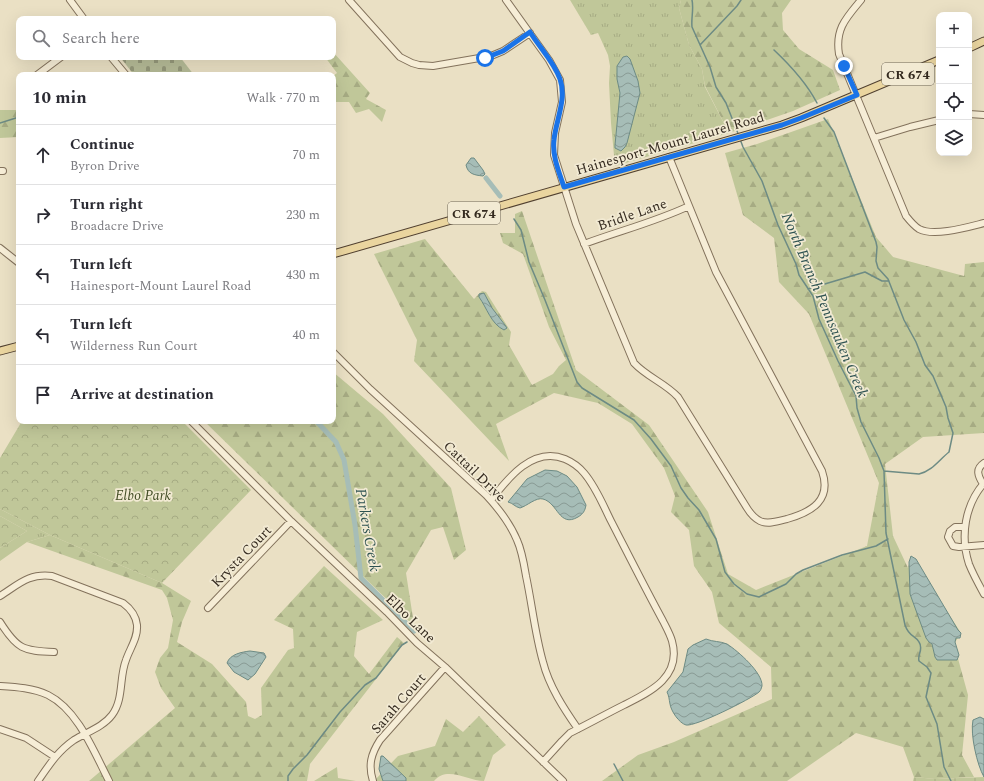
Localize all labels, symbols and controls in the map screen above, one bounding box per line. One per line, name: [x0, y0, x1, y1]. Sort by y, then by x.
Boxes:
map controls: [936, 12, 972, 156]
button: +: [936, 12, 972, 48]
search box: [16, 16, 336, 60]
icon: search: [30, 27, 52, 49]
text: Search here: [62, 27, 140, 50]
button: −: [936, 48, 972, 84]
route start: [476, 49, 494, 67]
route end: [835, 57, 853, 75]
road number: CR 674: [882, 63, 934, 85]
button: locate: [936, 84, 972, 120]
text: 10 min: [32, 85, 87, 111]
text: Walk · 770 m: [246, 88, 320, 108]
street label: Hainesport-Mount Laurel Road: [573, 106, 767, 180]
button: layers: [936, 120, 972, 156]
text: Continue: [70, 133, 135, 156]
icon: ahead: [32, 144, 54, 166]
text: 70 m: [293, 145, 320, 165]
text: Byron Drive: [70, 156, 140, 176]
text: Turn right: [70, 193, 143, 216]
street label: Bridle Lane: [595, 193, 670, 236]
road number: CR 674: [448, 202, 500, 224]
icon: right: [32, 204, 54, 226]
text: 230 m: [286, 205, 320, 225]
water label: North Branch Pennsauken Creek: [775, 209, 874, 401]
text: Broadacre Drive: [70, 216, 164, 236]
text: Turn left: [70, 253, 132, 276]
icon: left: [32, 264, 54, 286]
text: 430 m: [286, 265, 320, 285]
text: Hainesport-Mount Laurel Road: [70, 276, 251, 296]
text: Turn left: [70, 313, 132, 336]
icon: left: [32, 324, 54, 346]
text: 40 m: [293, 325, 320, 345]
text: Wilderness Run Court: [70, 336, 198, 356]
text: Arrive at destination: [70, 383, 214, 406]
icon: arrive: [32, 384, 54, 406]
street label: Cattail Drive: [439, 436, 511, 507]
park label: Elbo Park: [115, 485, 172, 506]
water label: Parkers Creek: [349, 487, 386, 574]
street label: Krysta Court: [206, 520, 277, 592]
street label: Elbo Lane: [381, 589, 441, 648]
street label: Sarah Court: [366, 668, 431, 738]

